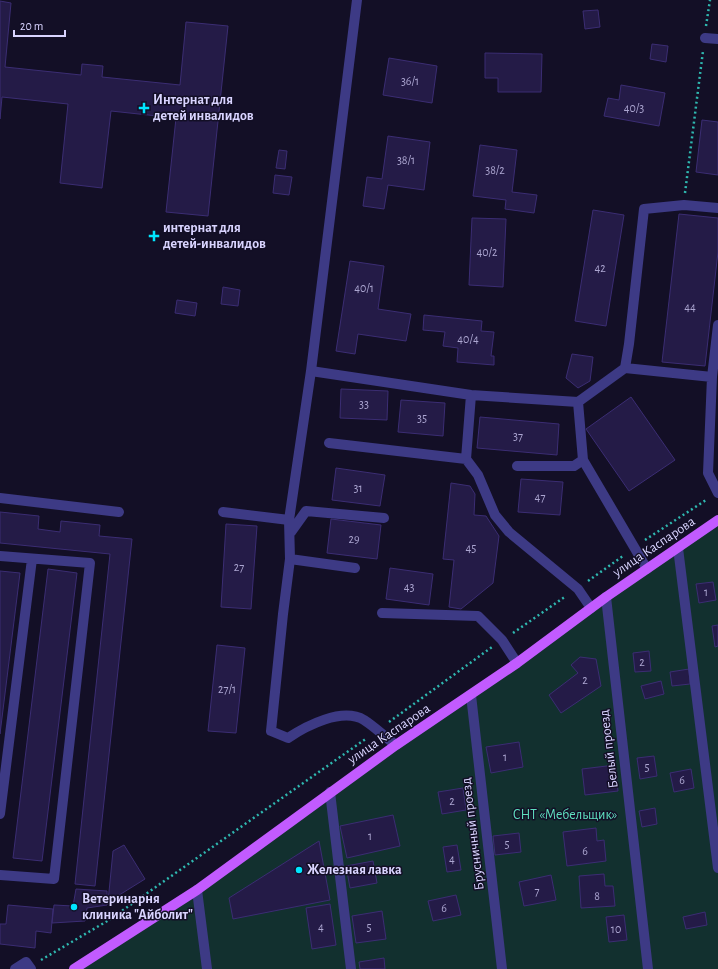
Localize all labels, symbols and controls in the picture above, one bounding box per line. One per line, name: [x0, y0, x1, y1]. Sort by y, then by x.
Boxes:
scale bar: [14, 12, 65, 38]
text: 20 m: [20, 20, 43, 32]
house number: 36/1: [401, 75, 419, 87]
place label: Интернат для детей инвалидов: [153, 93, 254, 123]
marker: Интернат для детей инвалидов: [138, 102, 150, 114]
house number: 40/3: [624, 102, 644, 114]
house number: 38/1: [397, 154, 415, 166]
house number: 38/2: [485, 164, 505, 176]
place label: интернат для детей-инвалидов: [163, 221, 266, 251]
marker: интернат для детей-инвалидов: [148, 230, 160, 242]
house number: 40/2: [476, 246, 498, 258]
house number: 42: [594, 262, 606, 274]
house number: 40/1: [354, 282, 374, 294]
house number: 44: [684, 301, 696, 313]
house number: 40/4: [457, 333, 479, 345]
house number: 33: [359, 398, 369, 410]
house number: 35: [417, 412, 427, 424]
house number: 37: [513, 430, 523, 442]
house number: 31: [353, 482, 363, 494]
house number: 47: [535, 491, 545, 503]
street label: улица Каспарова: [609, 514, 698, 580]
house number: 29: [348, 533, 360, 545]
house number: 45: [466, 542, 476, 554]
house number: 27: [234, 561, 244, 573]
house number: 43: [404, 581, 414, 593]
house number: 1: [704, 586, 708, 598]
house number: 2: [639, 656, 645, 668]
house number: 2: [582, 674, 588, 686]
house number: 27/1: [218, 683, 236, 695]
street label: улица Каспарова: [344, 701, 433, 767]
street label: Белый проезд: [597, 709, 621, 789]
house number: 1: [503, 751, 507, 763]
house number: 5: [644, 761, 650, 773]
house number: 6: [679, 774, 685, 786]
street label: Брусничный проезд: [459, 777, 487, 891]
house number: 2: [449, 795, 455, 807]
park label: СНТ «Мебельщик»: [513, 808, 617, 822]
house number: 1: [368, 830, 372, 842]
house number: 5: [504, 838, 510, 850]
house number: 6: [582, 845, 588, 857]
house number: 4: [449, 853, 455, 865]
place label: Железная лавка: [307, 863, 402, 877]
marker: Железная лавка: [294, 865, 304, 875]
house number: 7: [534, 885, 540, 897]
house number: 8: [594, 890, 600, 902]
place label: Ветеринарня клиника "Айболит": [82, 892, 193, 922]
marker: Ветеринарня клиника "Айболит": [69, 902, 79, 912]
house number: 6: [441, 902, 447, 914]
house number: 4: [318, 921, 324, 933]
house number: 5: [366, 921, 372, 933]
house number: 10: [611, 923, 621, 935]

